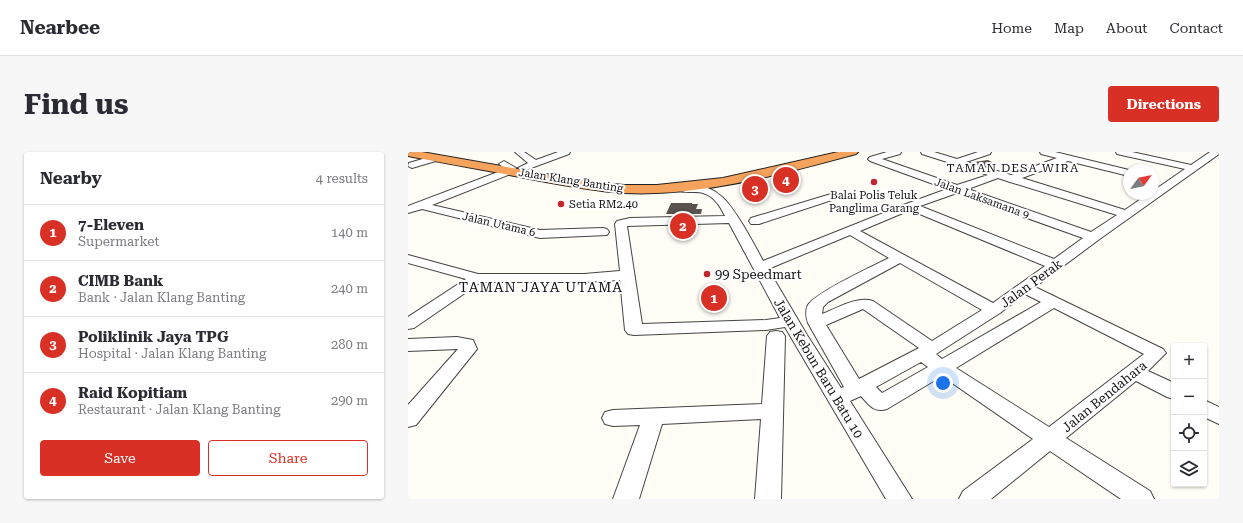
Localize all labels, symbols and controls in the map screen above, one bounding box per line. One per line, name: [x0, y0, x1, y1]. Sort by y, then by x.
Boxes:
text: Nearbee: [20, 16, 100, 39]
text: Home: [991, 20, 1032, 36]
text: Map: [1054, 20, 1084, 36]
text: About: [1106, 20, 1148, 36]
text: Contact: [1170, 20, 1223, 36]
button: Directions: [1108, 86, 1219, 122]
text: Find us: [24, 88, 128, 121]
district label: TAMAN DESA WIRA: [947, 161, 1079, 175]
north arrow: [1123, 164, 1159, 200]
pin: 4: [773, 165, 799, 195]
street label: Jalan Klang Banting: [518, 166, 625, 195]
text: Nearby: [40, 168, 102, 188]
text: 4 results: [316, 171, 368, 186]
pin: 3: [742, 174, 768, 204]
street label: Jalan Laksamana 9: [933, 175, 1031, 222]
marker: Balai Polis Teluk Panglima Garang: [869, 177, 879, 187]
place label: Balai Polis Teluk Panglima Garang: [829, 189, 920, 215]
place label: Setia RM2.40: [569, 198, 638, 211]
marker: Setia RM2.40: [556, 199, 566, 209]
street label: Jalan Utama 6: [461, 210, 537, 239]
pin: 2: [670, 211, 696, 241]
text: 7-Eleven: [78, 216, 144, 234]
text: 1: [49, 225, 57, 240]
text: 140 m: [331, 225, 368, 240]
text: Supermarket: [78, 234, 159, 249]
street label: Jalan Perak: [998, 256, 1065, 311]
place label: 99 Speedmart: [715, 267, 802, 282]
marker: 99 Speedmart: [702, 269, 712, 279]
text: CIMB Bank: [78, 272, 163, 290]
district label: TAMAN JAYA UTAMA: [459, 279, 623, 295]
text: 2: [49, 281, 57, 296]
text: 240 m: [331, 281, 368, 296]
pin: 1: [701, 283, 727, 313]
text: Bank · Jalan Klang Banting: [78, 290, 245, 305]
street label: Jalan Kebun Baru Batu 10: [771, 296, 866, 441]
text: Poliklinik Jaya TPG: [78, 328, 229, 346]
text: 3: [49, 337, 57, 352]
text: 280 m: [331, 337, 368, 352]
map controls: [1171, 343, 1207, 487]
button: +: [1171, 343, 1207, 379]
text: Hospital · Jalan Klang Banting: [78, 346, 266, 361]
street label: Jalan Bendahara: [1059, 358, 1150, 435]
your location: [933, 373, 953, 393]
button: −: [1171, 379, 1207, 415]
text: Raid Kopitiam: [78, 384, 187, 402]
text: 4: [49, 393, 57, 408]
text: 290 m: [331, 393, 368, 408]
text: Restaurant · Jalan Klang Banting: [78, 402, 281, 417]
button: locate: [1171, 415, 1207, 451]
button: Save: [40, 440, 200, 476]
button: Share: [208, 440, 368, 476]
button: layers: [1171, 451, 1207, 487]

